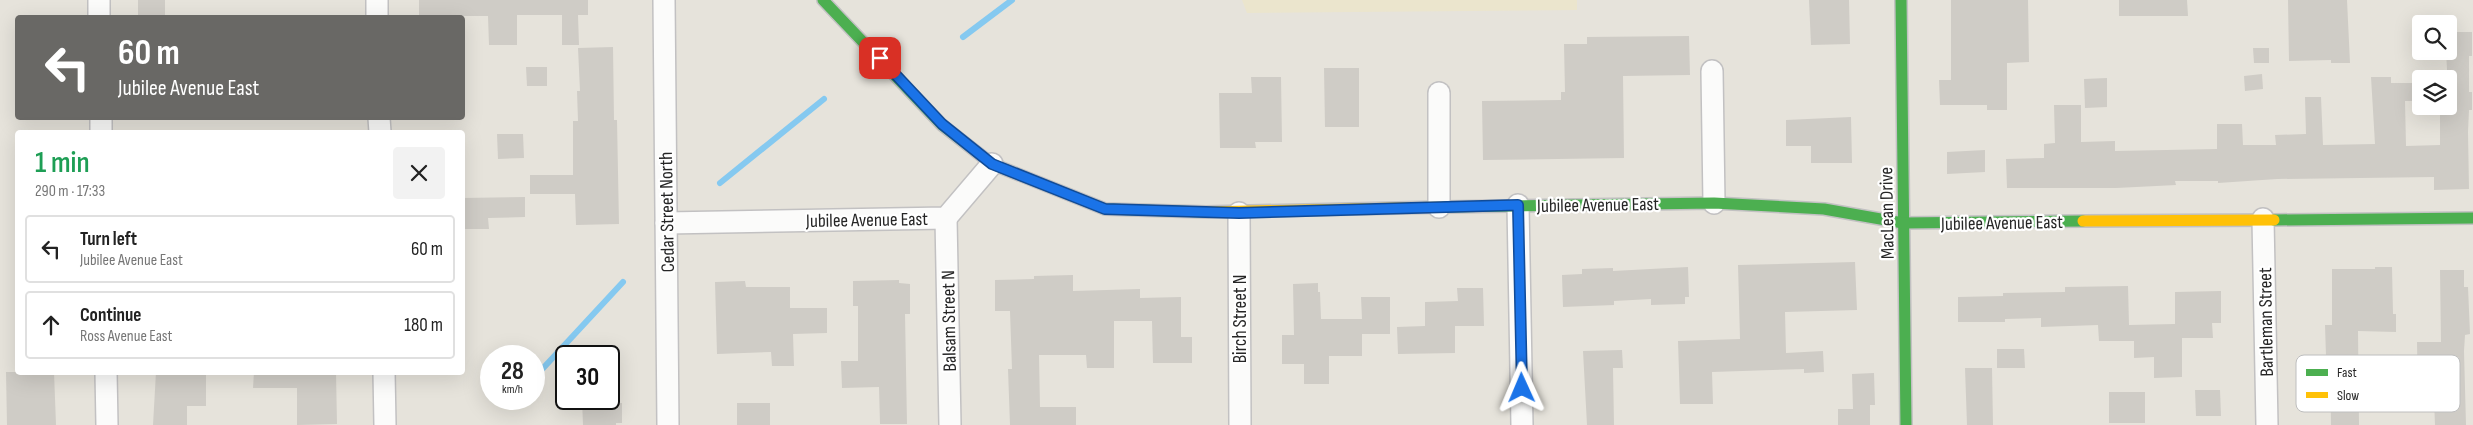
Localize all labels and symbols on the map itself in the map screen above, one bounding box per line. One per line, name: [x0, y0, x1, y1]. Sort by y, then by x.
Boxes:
pin: [859, 37, 901, 79]
street label: Cedar Street North: [655, 151, 680, 273]
street label: MacLean Drive: [1875, 167, 1900, 259]
street label: Jubilee Avenue East: [1536, 193, 1659, 218]
street label: Jubilee Avenue East: [805, 208, 928, 233]
street label: Jubilee Avenue East: [1940, 211, 2063, 236]
street label: Bartleman Street: [2254, 267, 2279, 377]
street label: Balsam Street N: [937, 270, 962, 372]
street label: Birch Street N: [1229, 275, 1252, 363]
speed limit sign: 30: [555, 345, 620, 410]
legend: [2296, 355, 2460, 412]
position arrow: [1495, 361, 1547, 413]
text: Fast: [2337, 364, 2357, 381]
text: Slow: [2337, 387, 2359, 404]

